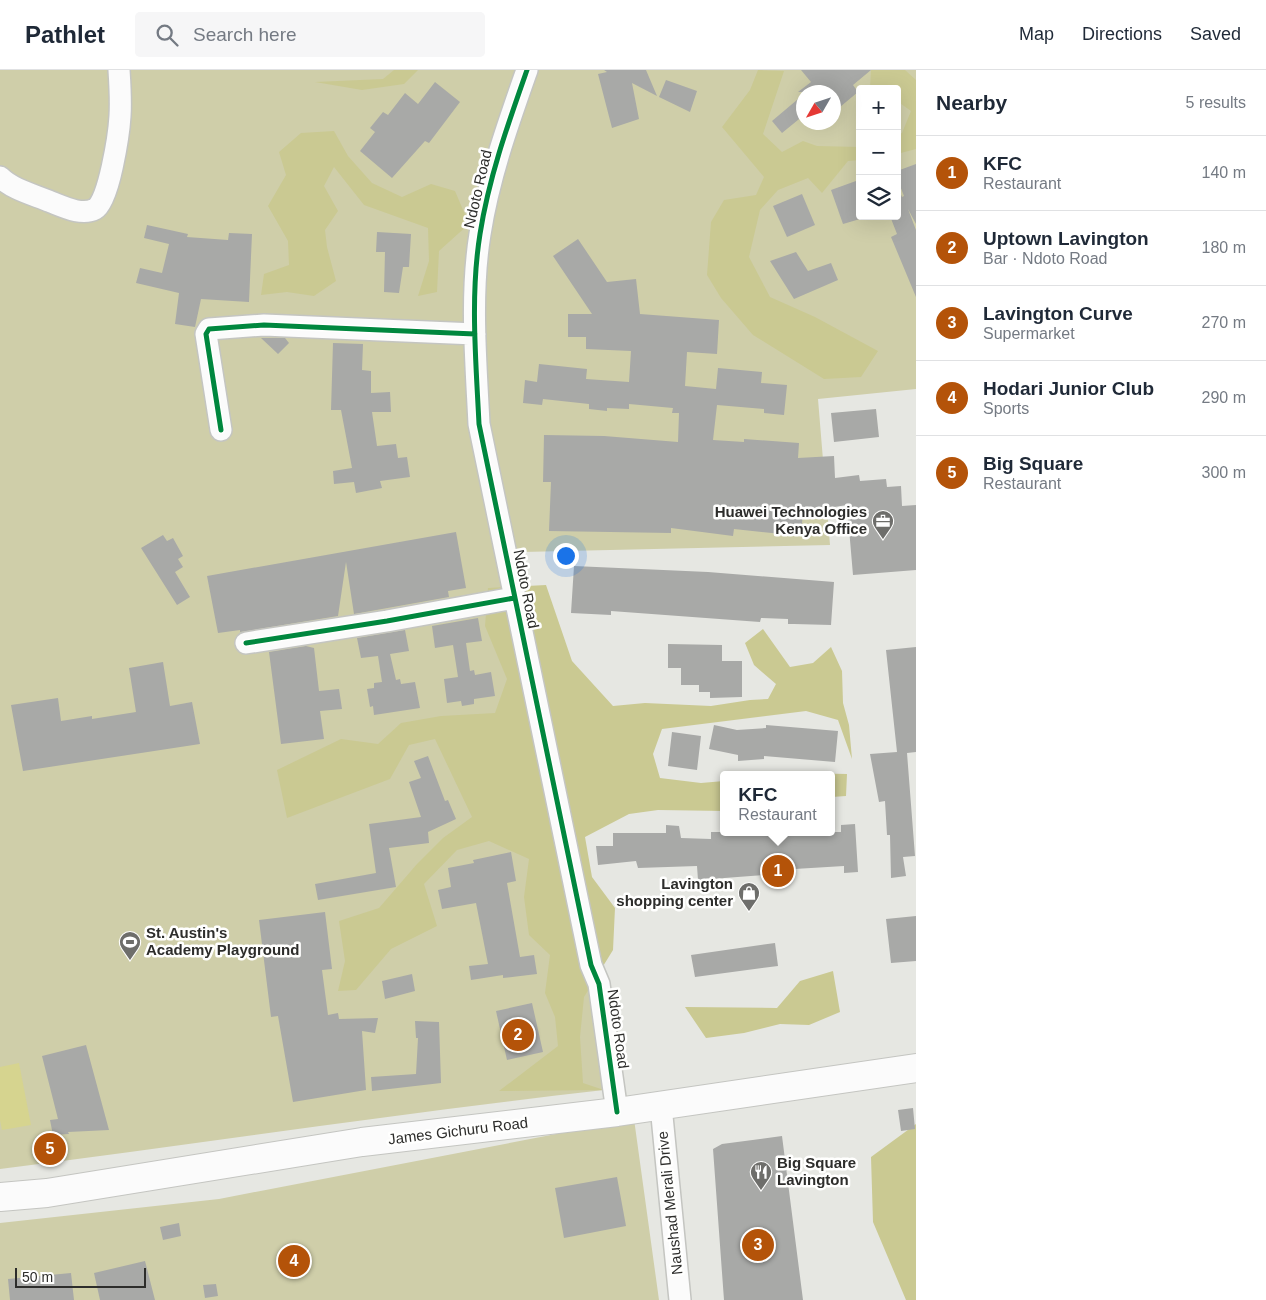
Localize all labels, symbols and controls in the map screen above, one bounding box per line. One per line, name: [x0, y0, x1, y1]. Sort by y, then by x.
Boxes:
search box: [135, 12, 485, 57]
text: Pathlet: [25, 21, 105, 48]
icon: search: [153, 21, 181, 49]
text: Search here: [193, 24, 297, 45]
text: Map: [1019, 24, 1054, 44]
text: Directions: [1082, 24, 1162, 44]
text: Saved: [1190, 24, 1241, 44]
north arrow: [796, 85, 841, 130]
map controls: [856, 85, 901, 220]
button: +: [856, 85, 901, 130]
text: Nearby: [936, 91, 1007, 114]
text: 5 results: [1186, 94, 1246, 111]
button: −: [856, 130, 901, 175]
street label: Ndoto Road: [460, 148, 495, 230]
text: KFC: [983, 153, 1022, 174]
text: 1: [948, 164, 956, 181]
text: 140 m: [1202, 164, 1246, 181]
button: layers: [856, 175, 901, 220]
text: Restaurant: [983, 175, 1061, 192]
text: Uptown Lavington: [983, 228, 1149, 249]
text: 2: [948, 239, 956, 256]
text: 180 m: [1202, 239, 1246, 256]
text: Bar · Ndoto Road: [983, 250, 1108, 267]
text: Lavington Curve: [983, 303, 1133, 324]
text: 3: [948, 314, 956, 331]
text: 270 m: [1202, 314, 1246, 331]
text: Supermarket: [983, 325, 1075, 342]
text: Hodari Junior Club: [983, 378, 1154, 399]
text: 4: [948, 389, 956, 406]
text: 290 m: [1202, 389, 1246, 406]
text: Sports: [983, 400, 1029, 417]
text: Big Square: [983, 453, 1083, 474]
text: 5: [948, 464, 956, 481]
text: 300 m: [1202, 464, 1246, 481]
text: Restaurant: [983, 475, 1061, 492]
place label: Huawei Technologies Kenya Office: [715, 503, 867, 537]
office icon: Huawei Technologies Kenya Office: [871, 509, 895, 540]
your location: [553, 543, 579, 569]
street label: Ndoto Road: [511, 548, 542, 630]
popup: [720, 771, 835, 836]
text: KFC: [738, 784, 777, 805]
text: Restaurant: [738, 806, 817, 823]
pin: 1: [762, 852, 794, 890]
place label: Lavington shopping center: [616, 875, 733, 909]
shop icon: Lavington shopping center: [737, 881, 761, 912]
place label: St. Austin's Academy Playground: [146, 924, 299, 958]
sports icon: St. Austin's Academy Playground: [118, 930, 142, 961]
street label: Ndoto Road: [605, 988, 632, 1070]
pin: 2: [502, 1016, 534, 1054]
street label: James Gichuru Road: [387, 1113, 529, 1148]
pin: 5: [34, 1130, 66, 1168]
street label: Naushad Merali Drive: [654, 1130, 685, 1276]
place label: Big Square Lavington: [777, 1154, 856, 1188]
restaurant icon: Big Square Lavington: [749, 1160, 773, 1191]
pin: 3: [742, 1226, 774, 1264]
pin: 4: [278, 1242, 310, 1280]
scale bar: [15, 1265, 146, 1288]
text: 50 m: [22, 1269, 53, 1285]

